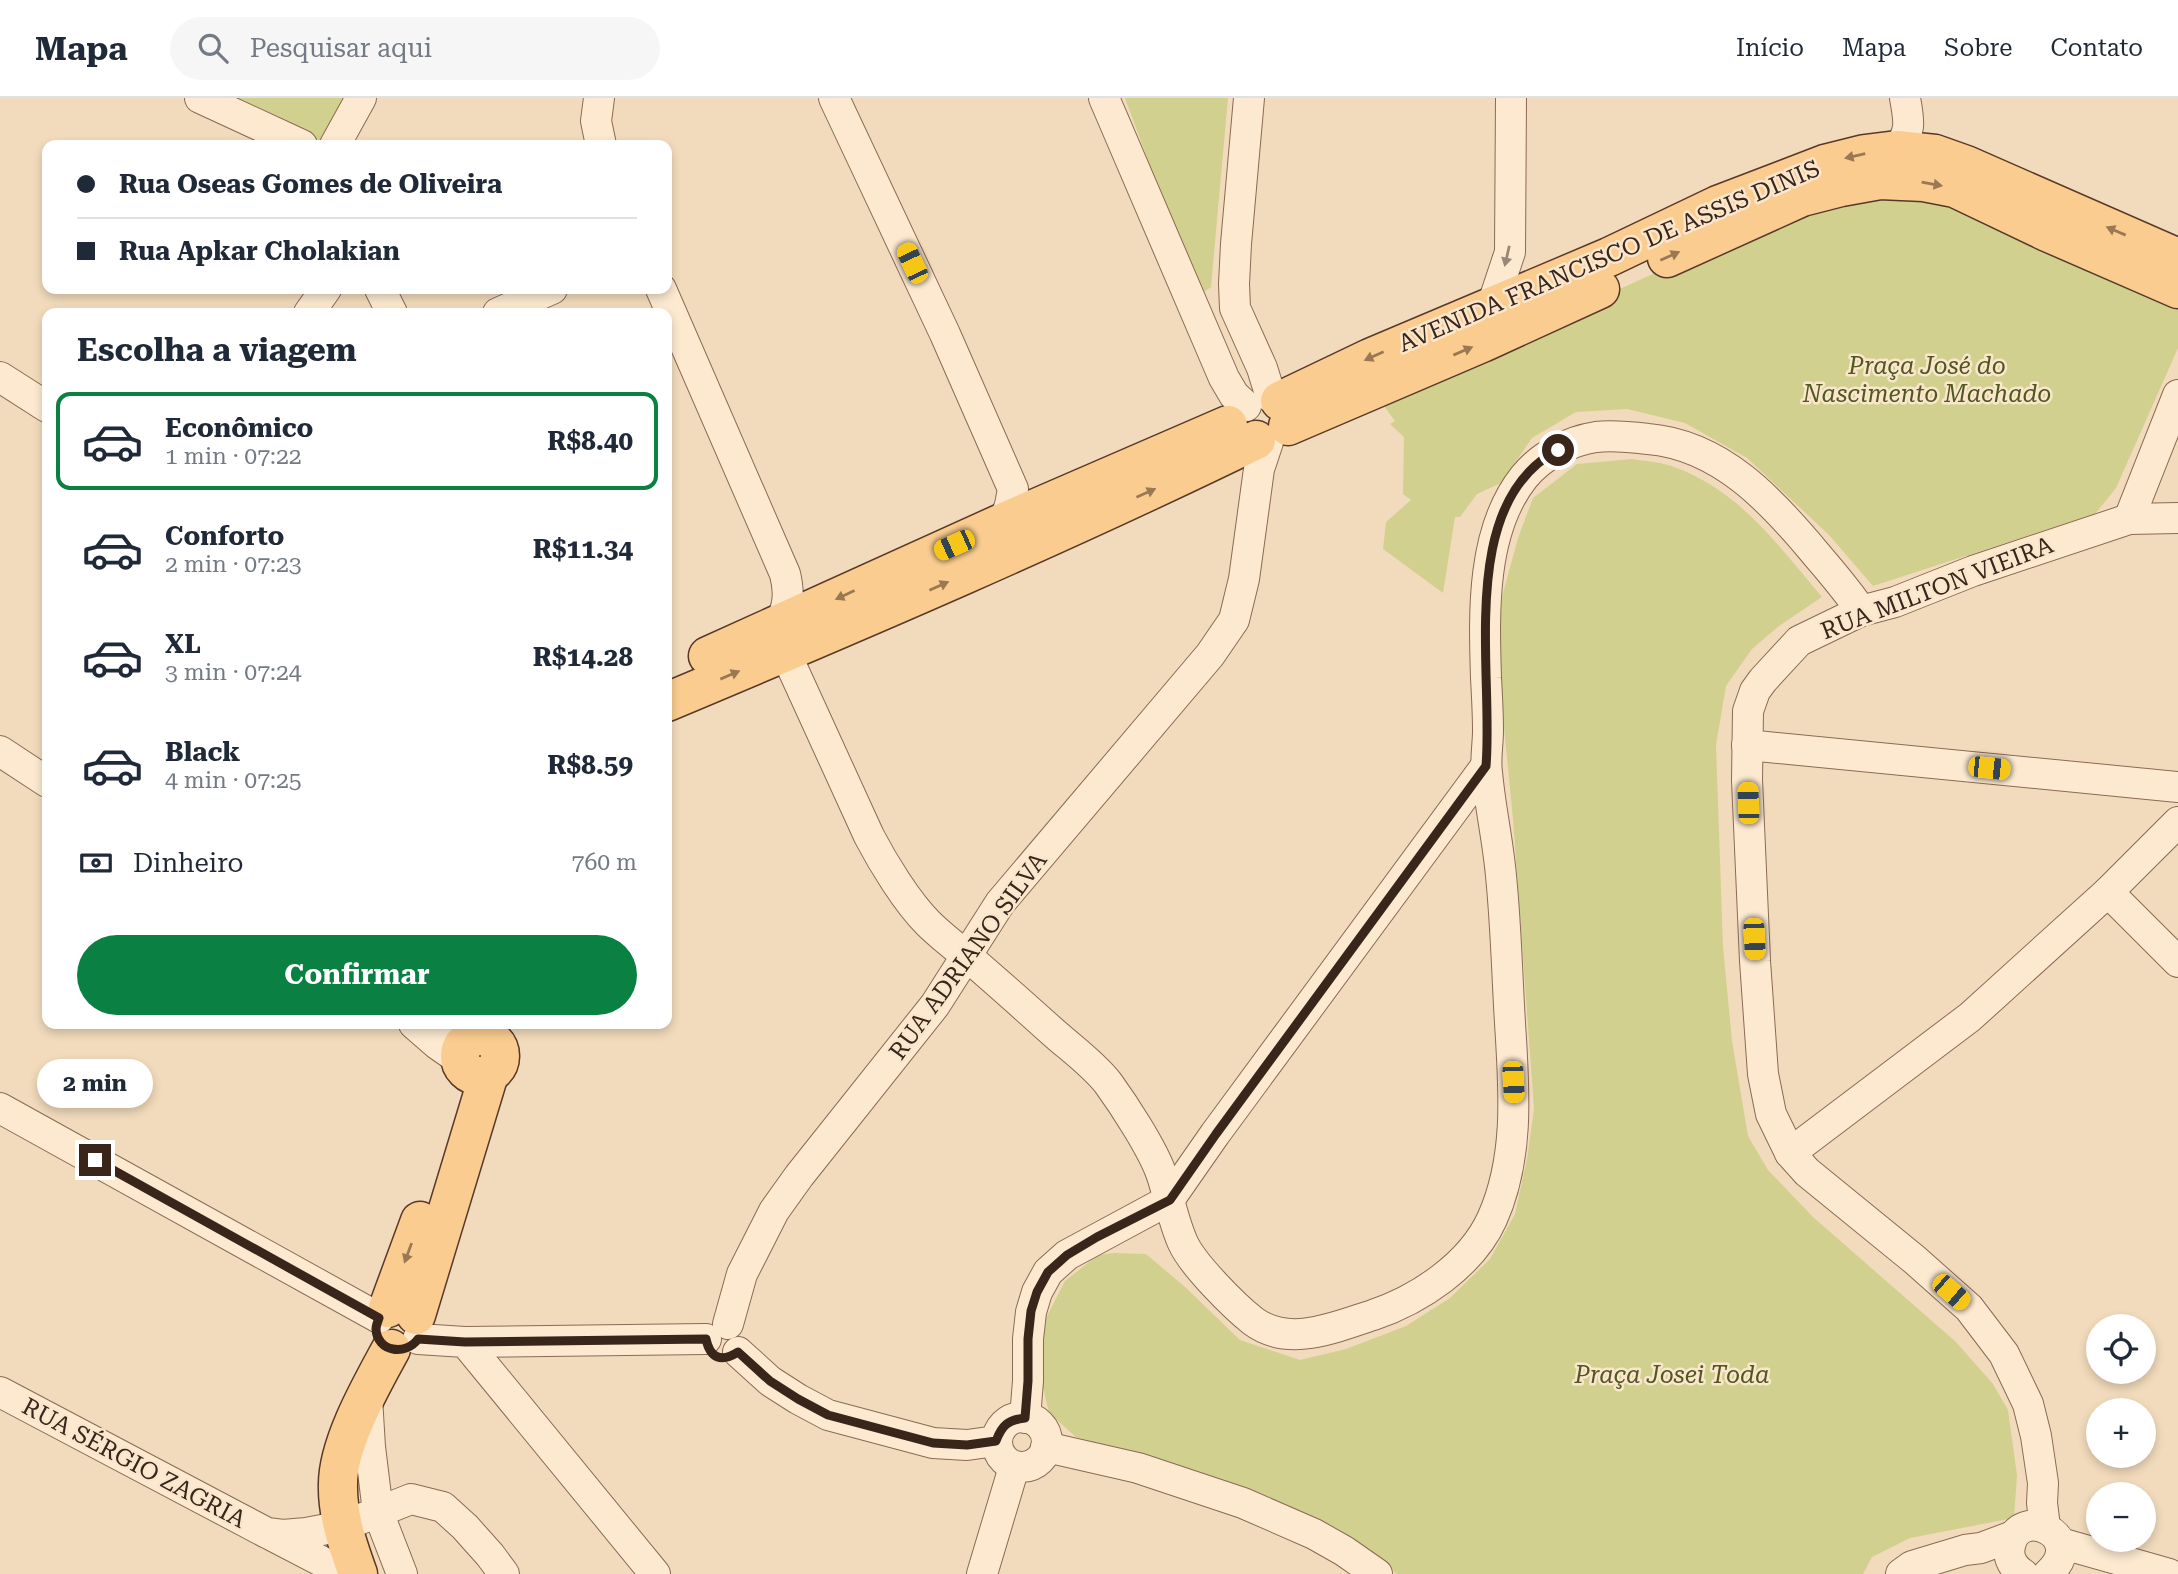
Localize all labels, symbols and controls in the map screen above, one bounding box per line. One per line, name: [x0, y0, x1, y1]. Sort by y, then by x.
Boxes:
search box: [170, 17, 660, 80]
text: Mapa: [35, 29, 128, 68]
icon: search: [194, 29, 232, 67]
text: Pesquisar aqui: [250, 33, 432, 63]
text: Início: [1736, 34, 1804, 62]
text: Mapa: [1842, 34, 1906, 62]
text: Sobre: [1944, 34, 2012, 62]
text: Contato: [2050, 34, 2143, 62]
one-way arrow: [1844, 151, 1866, 162]
street label: AVENIDA FRANCISCO DE ASSIS DINIS: [1394, 154, 1824, 358]
text: Rua Oseas Gomes de Oliveira: [119, 169, 502, 199]
one-way arrow: [1921, 179, 1943, 190]
one-way arrow: [2105, 225, 2126, 236]
text: Rua Apkar Cholakian: [119, 236, 400, 266]
car: [894, 240, 931, 286]
one-way arrow: [1502, 246, 1513, 268]
one-way arrow: [1660, 251, 1680, 262]
text: Escolha a viagem: [77, 331, 357, 369]
one-way arrow: [1453, 345, 1474, 356]
one-way arrow: [1364, 351, 1385, 362]
park label: Praça José do Nascimento Machado: [1802, 352, 2051, 408]
icon: car: [81, 410, 144, 473]
text: Econômico: [165, 413, 313, 443]
text: R$8.40: [547, 426, 633, 456]
route start: [1542, 434, 1574, 466]
text: 1 min · 07:22: [165, 443, 302, 470]
one-way arrow: [1136, 487, 1157, 498]
icon: car: [81, 518, 144, 581]
text: Conforto: [165, 521, 284, 551]
car: [931, 527, 978, 563]
street label: RUA MILTON VIEIRA: [1817, 531, 2057, 645]
text: R$11.34: [533, 534, 633, 564]
text: 2 min · 07:23: [165, 551, 302, 578]
one-way arrow: [929, 580, 950, 591]
one-way arrow: [835, 589, 855, 601]
icon: car: [81, 626, 144, 689]
text: XL: [165, 629, 201, 659]
text: R$14.28: [533, 642, 633, 672]
text: 3 min · 07:24: [165, 659, 302, 686]
one-way arrow: [719, 670, 740, 681]
icon: car: [81, 734, 144, 797]
text: Black: [165, 737, 240, 767]
text: R$8.59: [547, 750, 633, 780]
car: [1968, 755, 2011, 781]
text: 4 min · 07:25: [165, 767, 302, 794]
car: [1737, 782, 1760, 824]
icon: cash: [77, 844, 115, 882]
street label: RUA ADRIANO SILVA: [883, 847, 1053, 1065]
text: Dinheiro: [133, 848, 244, 878]
text: 760 m: [572, 849, 637, 876]
car: [1743, 917, 1766, 961]
button: Confirmar: [77, 935, 637, 1015]
callout: 2 min: [37, 1058, 153, 1108]
car: [1502, 1060, 1525, 1104]
text: 2 min: [63, 1070, 127, 1097]
route end: [79, 1144, 111, 1176]
one-way arrow: [402, 1243, 413, 1264]
car: [1929, 1270, 1974, 1314]
map controls: [2086, 1314, 2156, 1552]
button: locate: [2086, 1314, 2156, 1384]
park label: Praça Josei Toda: [1574, 1361, 1769, 1389]
street label: RUA SÉRGIO ZAGRIA: [17, 1391, 251, 1534]
button: +: [2086, 1398, 2156, 1468]
button: −: [2086, 1482, 2156, 1552]

